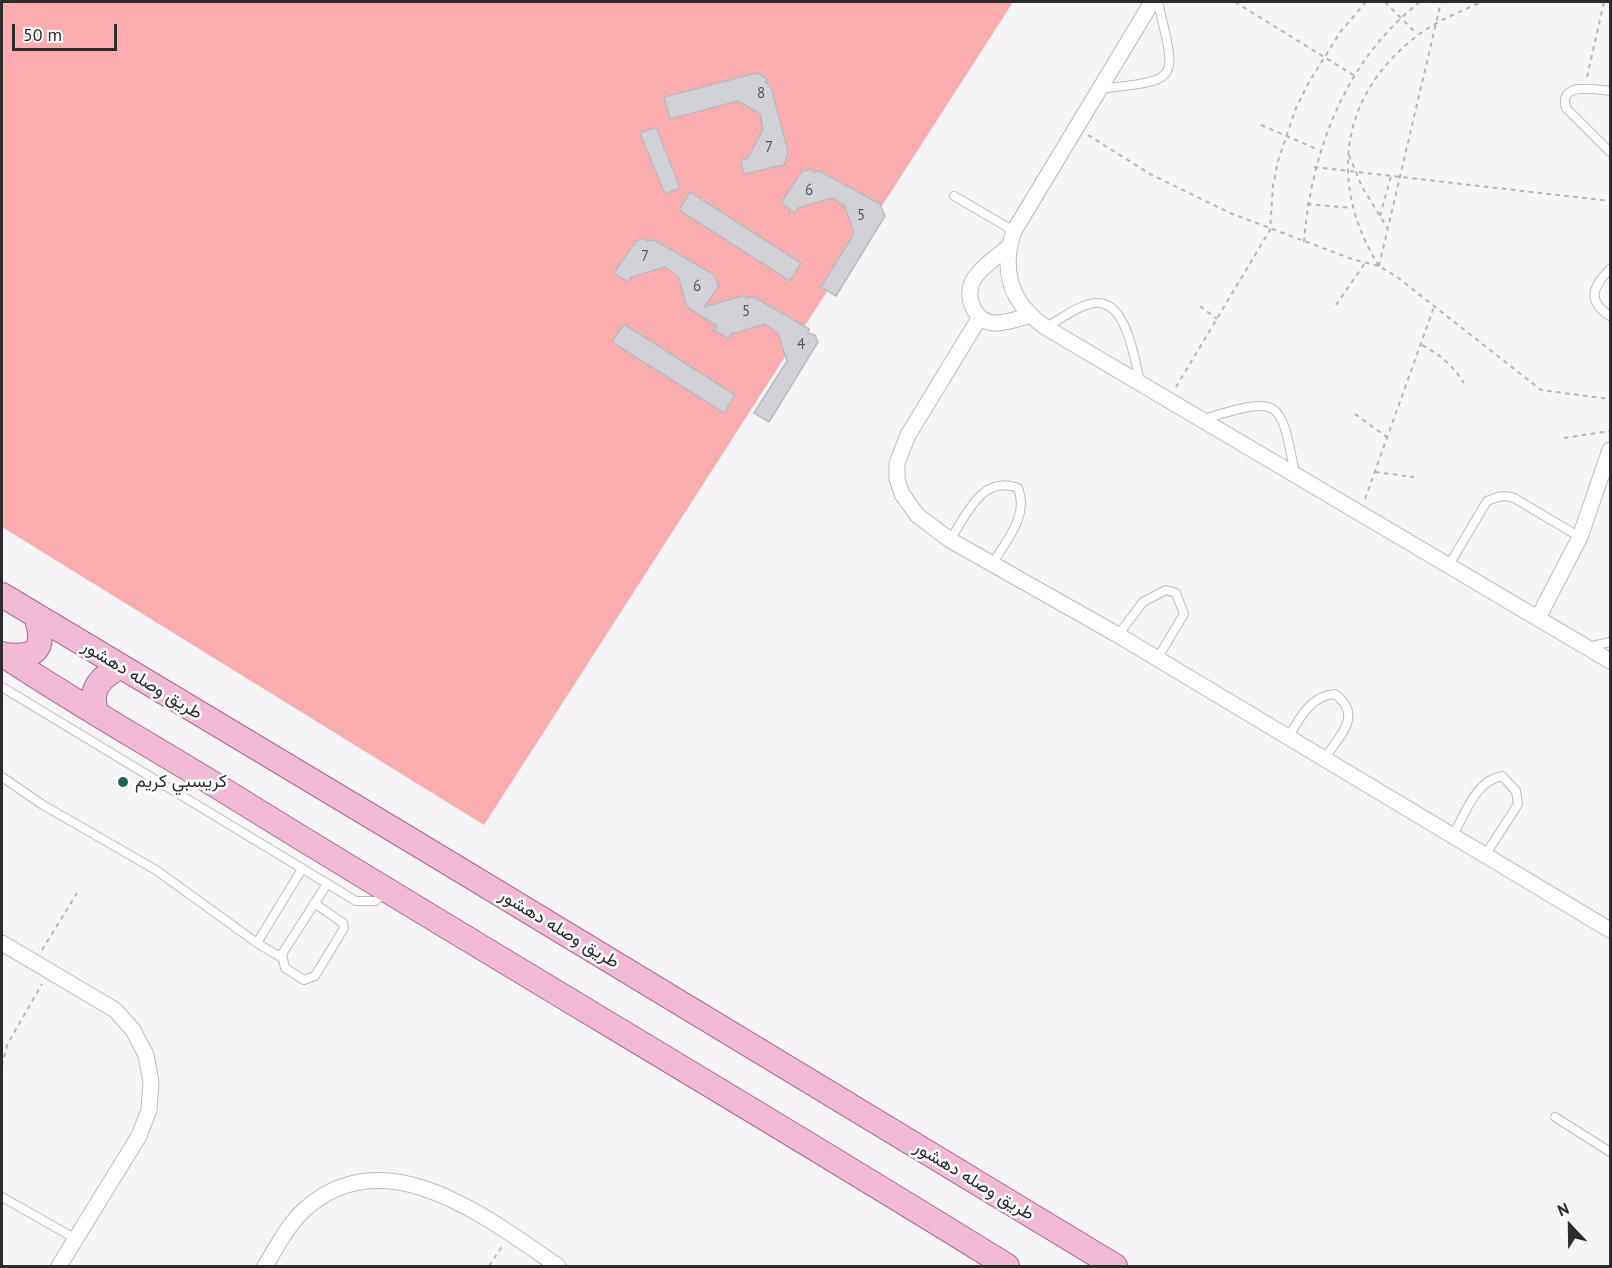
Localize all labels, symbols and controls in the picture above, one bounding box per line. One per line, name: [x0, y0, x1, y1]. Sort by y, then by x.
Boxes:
scale bar: [15, 12, 120, 50]
text: 50 m: [23, 23, 62, 46]
house number: 8: [757, 85, 765, 103]
house number: 7: [765, 139, 773, 157]
house number: 6: [805, 182, 813, 200]
house number: 5: [857, 207, 865, 225]
house number: 7: [641, 248, 649, 266]
house number: 6: [693, 278, 701, 296]
house number: 5: [742, 303, 750, 321]
house number: 4: [797, 336, 805, 354]
street label: طريق وصله دهشور: [78, 636, 206, 724]
place label: كريسبي كريم: [135, 771, 227, 793]
marker: كريسبي كريم: [116, 775, 130, 789]
street label: طريق وصله دهشور: [495, 885, 623, 973]
street label: طريق وصله دهشور: [910, 1137, 1038, 1225]
north arrow: [1540, 1196, 1600, 1256]
text: N: [1555, 1198, 1572, 1221]

